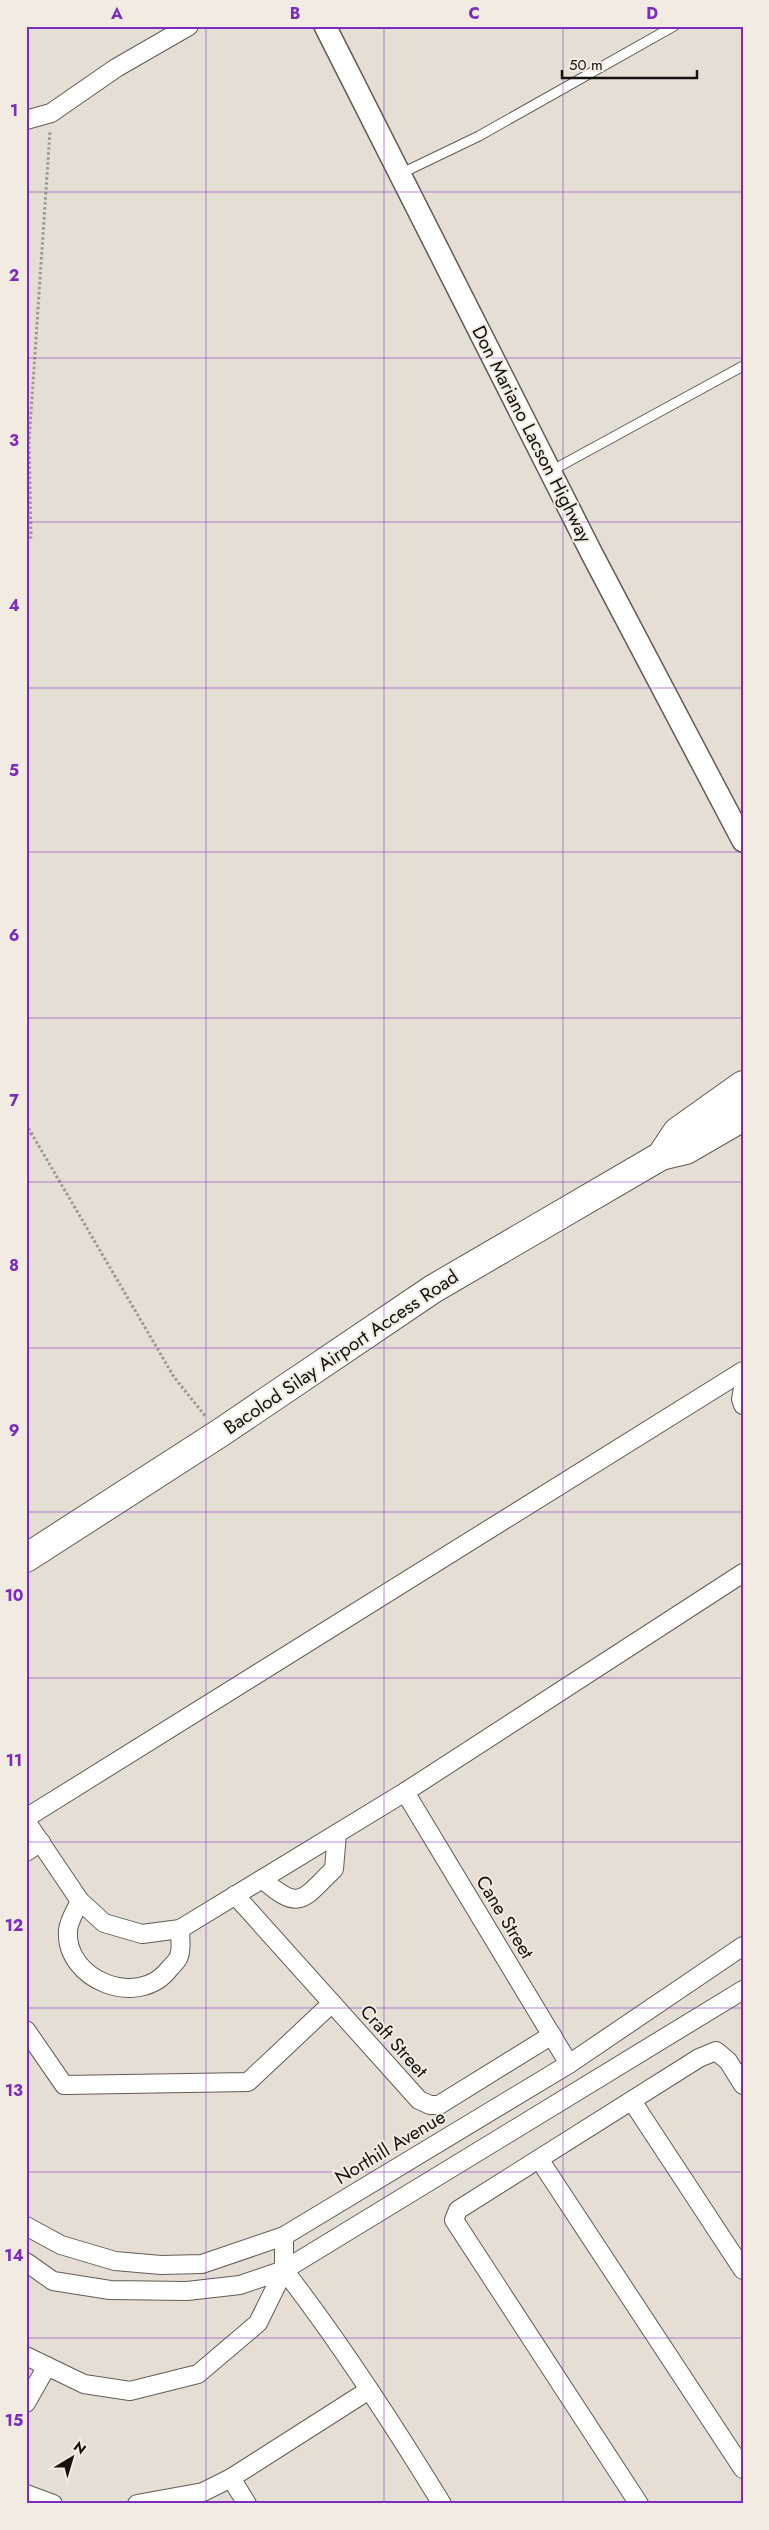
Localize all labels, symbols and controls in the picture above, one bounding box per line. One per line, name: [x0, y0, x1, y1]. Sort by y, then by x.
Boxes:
text: A: [110, 2, 123, 25]
text: B: [290, 2, 300, 25]
text: C: [468, 2, 480, 25]
text: D: [646, 2, 658, 25]
scale bar: [562, 48, 696, 80]
text: 50 m: [569, 54, 603, 76]
text: 1: [10, 99, 18, 122]
text: 2: [9, 264, 19, 287]
street label: Don Mariano Lacson Highway: [465, 321, 599, 548]
text: 3: [9, 429, 19, 452]
text: 4: [8, 594, 20, 617]
text: 5: [9, 759, 19, 782]
text: 6: [9, 924, 19, 947]
text: 7: [9, 1089, 19, 1112]
text: 8: [9, 1254, 19, 1277]
street label: Bacolod Silay Airport Access Road: [218, 1263, 464, 1441]
text: 9: [9, 1419, 19, 1442]
text: 10: [5, 1584, 23, 1607]
text: 11: [6, 1749, 22, 1772]
street label: Cane Street: [469, 1870, 541, 1964]
text: 12: [5, 1914, 23, 1937]
street label: Craft Street: [354, 1999, 434, 2084]
text: 13: [5, 2079, 23, 2102]
street label: Northill Avenue: [330, 2103, 451, 2191]
text: 14: [4, 2244, 24, 2267]
text: 15: [5, 2409, 23, 2432]
north arrow: [48, 2432, 98, 2482]
text: N: [69, 2436, 91, 2459]

